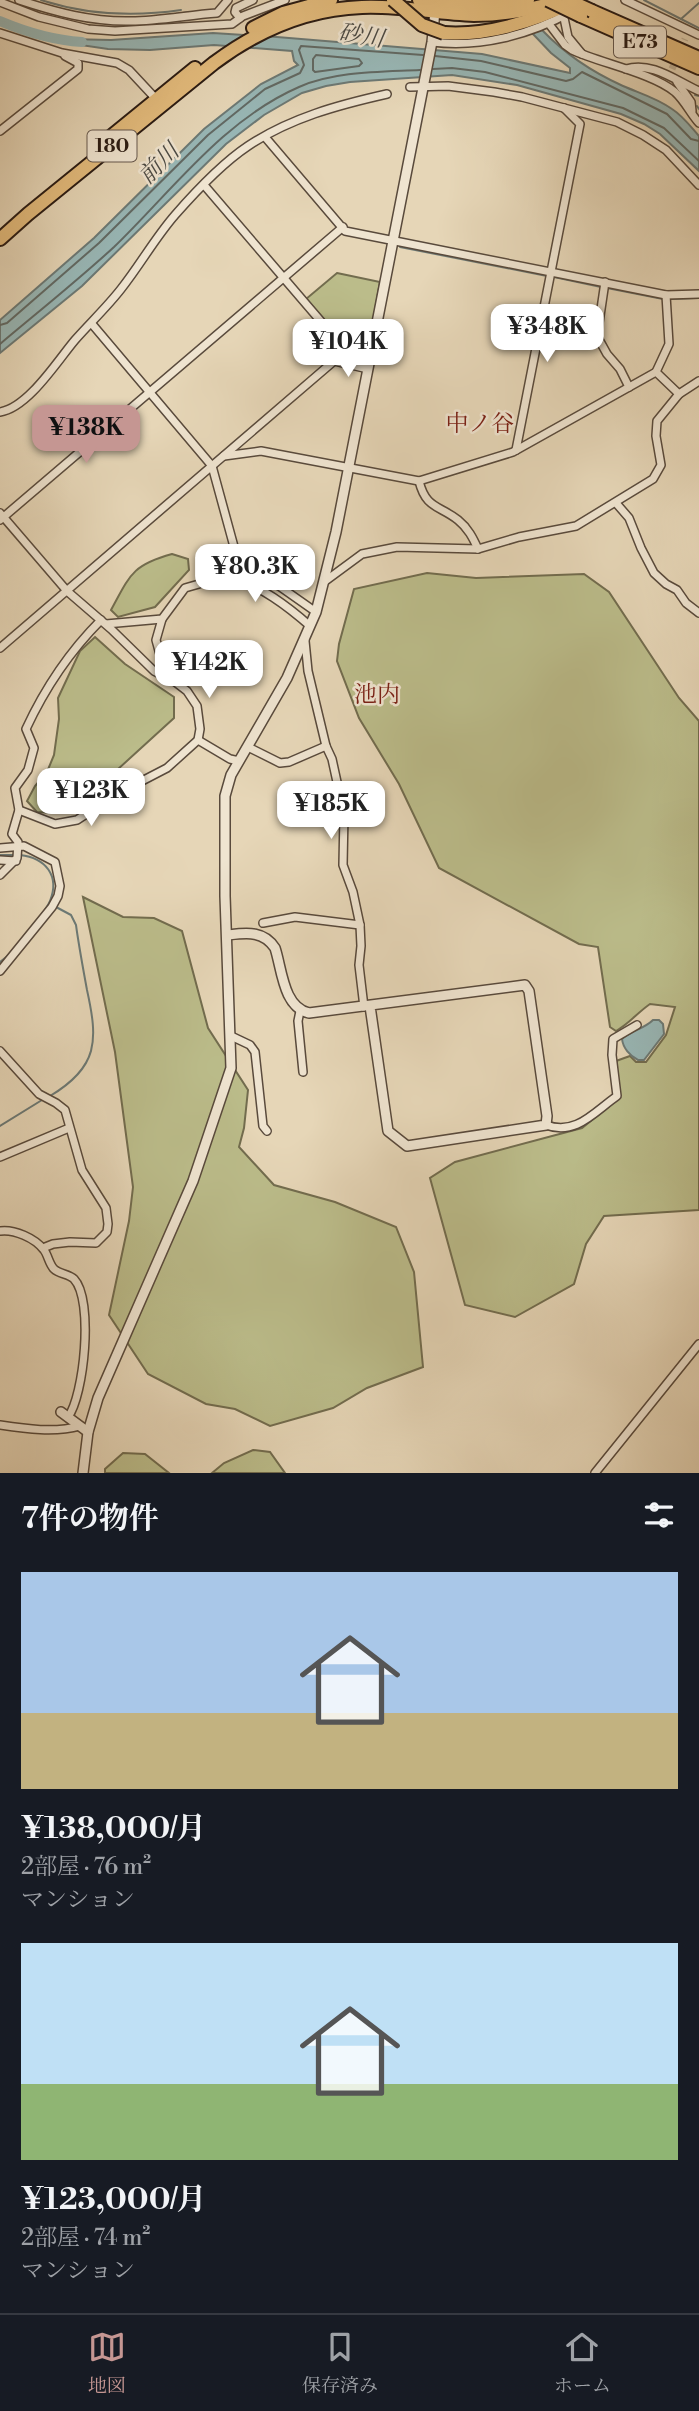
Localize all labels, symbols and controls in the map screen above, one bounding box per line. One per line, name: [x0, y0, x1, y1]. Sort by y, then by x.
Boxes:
water label: 砂川: [336, 19, 389, 54]
road number: E73: [614, 26, 666, 58]
road number: 180: [88, 130, 136, 162]
water label: 前川: [133, 136, 187, 190]
pin: ¥348K: [498, 304, 596, 364]
text: ¥348K: [507, 313, 587, 341]
pin: ¥104K: [299, 320, 397, 379]
text: ¥104K: [309, 328, 387, 356]
pin: ¥138K: [37, 406, 135, 465]
district label: 中ノ谷: [446, 410, 515, 438]
text: ¥138K: [48, 414, 124, 442]
pin: ¥80.3K: [198, 544, 312, 604]
text: ¥80.3K: [211, 553, 299, 581]
pin: ¥142K: [160, 640, 258, 700]
text: ¥142K: [171, 649, 247, 677]
district label: 池内: [354, 681, 400, 709]
pin: ¥123K: [42, 768, 140, 828]
text: ¥123K: [53, 777, 129, 805]
pin: ¥185K: [282, 782, 380, 841]
text: ¥185K: [293, 790, 369, 818]
icon: filters: [640, 1496, 678, 1534]
text: 7件の物件: [21, 1500, 159, 1538]
icon: home: [287, 1617, 413, 1743]
text: ¥138,000/月: [21, 1810, 206, 1848]
text: 2部屋 · 76 m²: [21, 1853, 151, 1881]
text: マンション: [21, 1886, 135, 1914]
icon: home: [287, 1988, 413, 2114]
text: ¥123,000/月: [21, 2181, 206, 2219]
text: 2部屋 · 74 m²: [21, 2224, 150, 2252]
text: マンション: [21, 2257, 135, 2285]
tab: 地図: [88, 2328, 126, 2398]
tab: 保存済み: [302, 2328, 378, 2398]
tab: ホーム: [554, 2328, 611, 2398]

